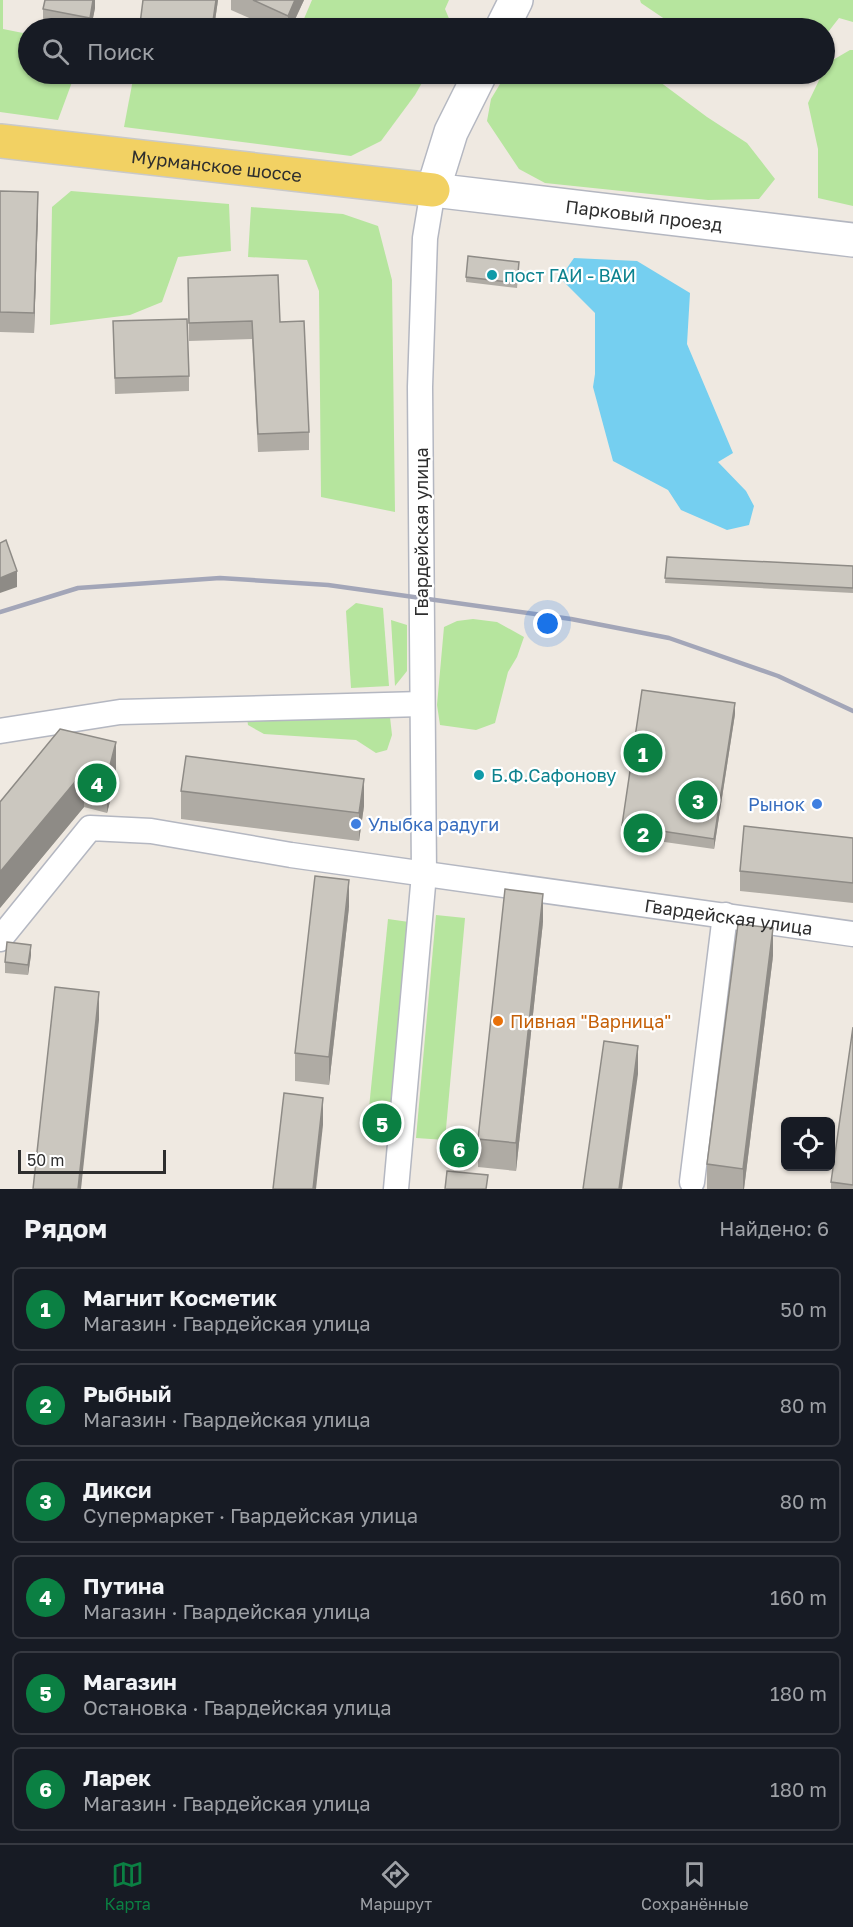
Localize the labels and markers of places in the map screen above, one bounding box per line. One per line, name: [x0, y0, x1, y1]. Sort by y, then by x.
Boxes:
place label: пост ГАИ - ВАИ: [504, 264, 636, 286]
marker: пост ГАИ - ВАИ: [485, 268, 499, 282]
pin: 1: [624, 730, 662, 776]
pin: 4: [78, 760, 116, 806]
place label: Б.Ф.Сафонову: [491, 764, 616, 786]
marker: Б.Ф.Сафонову: [472, 768, 486, 782]
pin: 3: [678, 778, 718, 822]
place label: Рынок: [748, 793, 805, 815]
marker: Рынок: [810, 797, 824, 811]
pin: 2: [624, 810, 662, 856]
place label: Улыбка радуги: [368, 813, 499, 835]
marker: Улыбка радуги: [349, 817, 363, 831]
place label: Пивная "Варница": [510, 1010, 671, 1032]
marker: Пивная "Варница": [491, 1014, 505, 1028]
pin: 5: [362, 1100, 401, 1146]
pin: 6: [440, 1126, 478, 1170]

